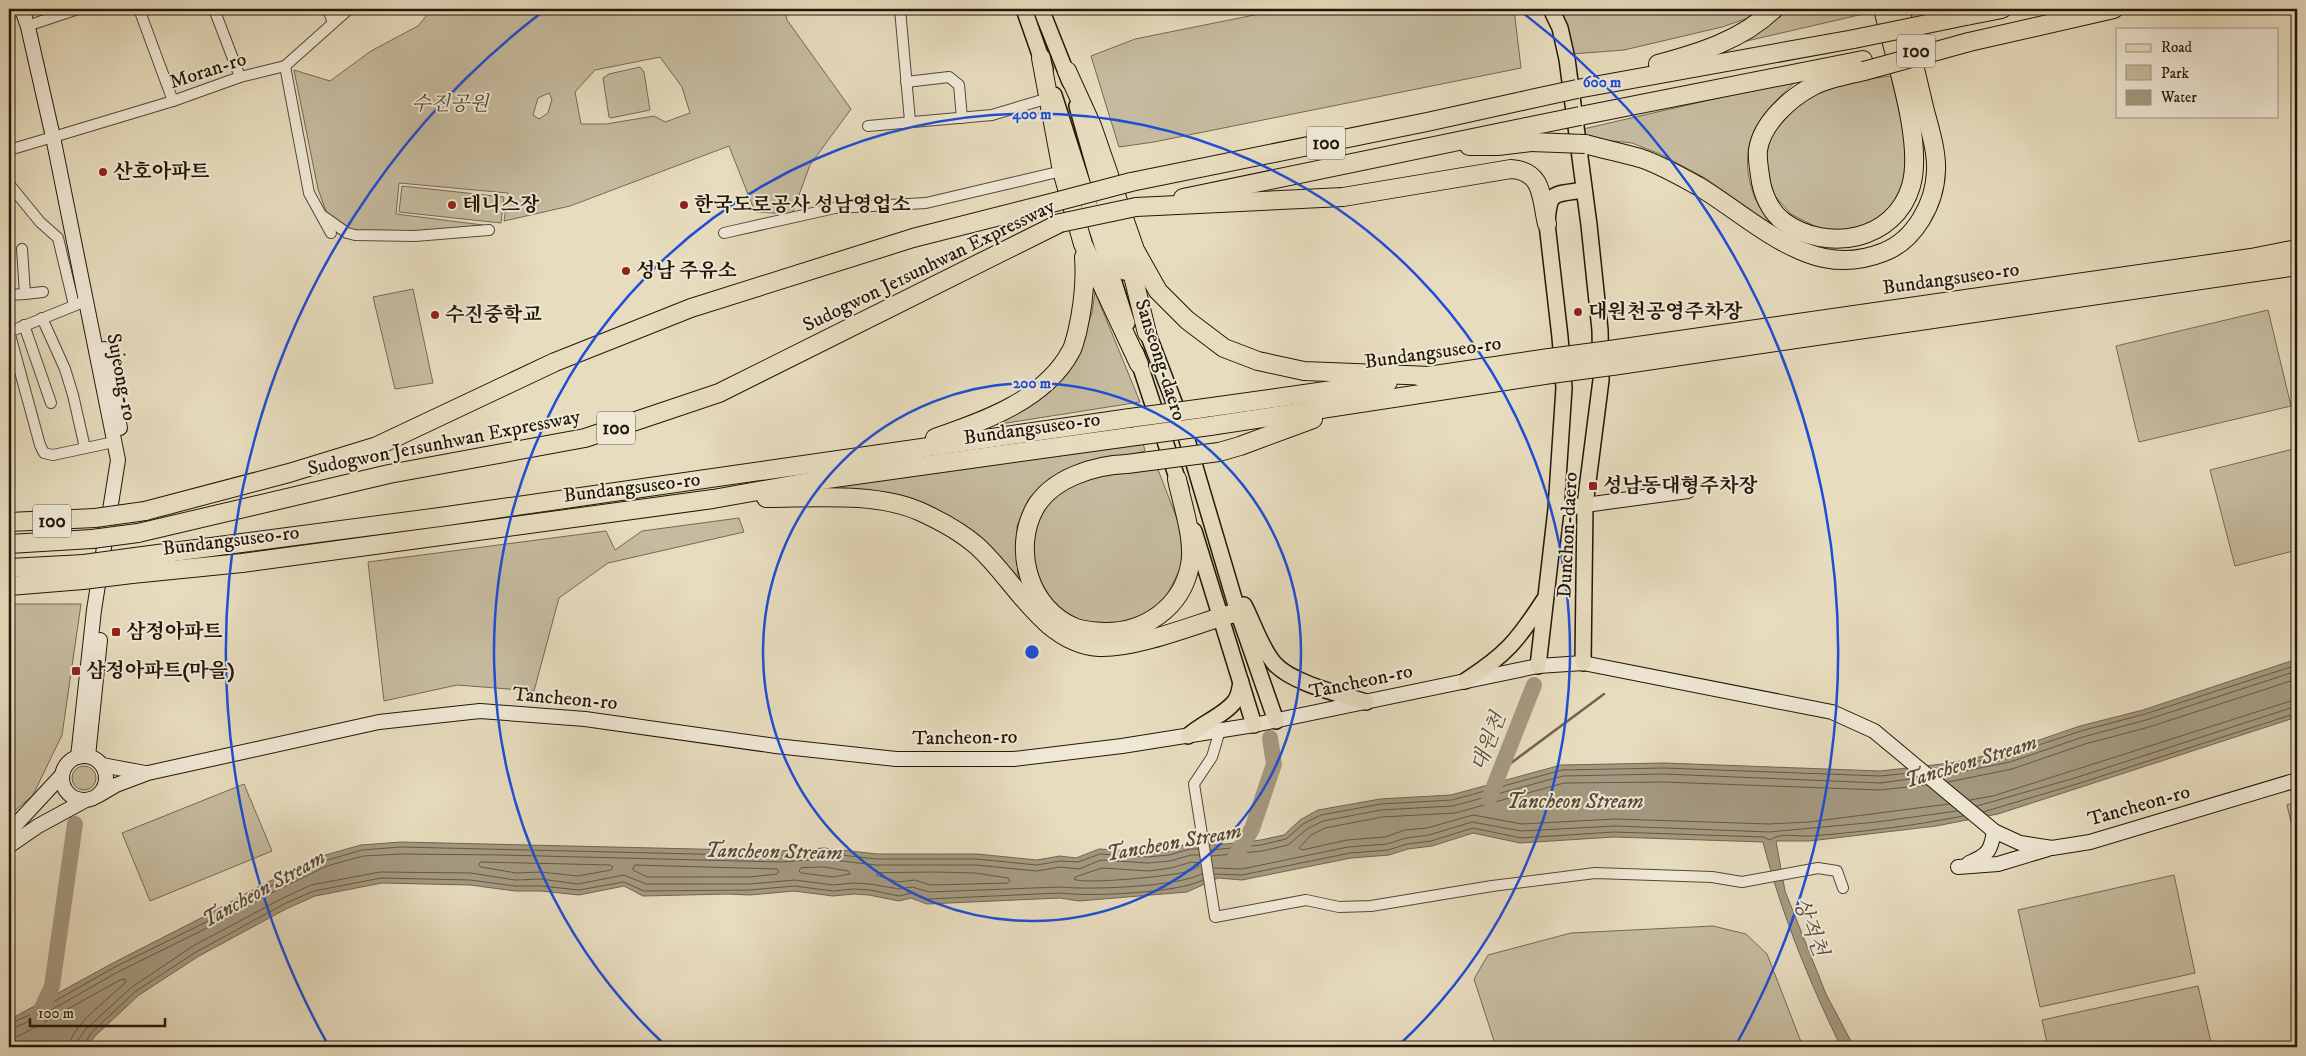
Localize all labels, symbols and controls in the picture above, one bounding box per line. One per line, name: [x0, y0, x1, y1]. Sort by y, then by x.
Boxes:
legend: [2116, 28, 2278, 118]
road number: 100: [1897, 34, 1935, 68]
text: Road: [2161, 38, 2193, 57]
street label: Moran-ro: [166, 47, 250, 95]
text: Park: [2161, 64, 2190, 83]
text: 600 m: [1583, 73, 1622, 92]
text: Water: [2160, 88, 2197, 107]
park label: 수진공원: [411, 92, 490, 117]
text: 400 m: [1011, 105, 1052, 124]
road number: 100: [1307, 126, 1345, 160]
place label: 산호아파트: [113, 160, 210, 185]
marker: 산호아파트: [97, 166, 109, 178]
place label: 테니스장: [462, 193, 540, 218]
place label: 한국도로공사 성남영업소: [694, 193, 911, 218]
street label: Sudogwon Je1sunhwan Expressway: [799, 194, 1060, 338]
marker: 테니스장: [446, 199, 458, 211]
marker: 한국도로공사 성남영업소: [678, 199, 690, 211]
street label: Bundangsuseo-ro: [1881, 257, 2021, 301]
place label: 성남 주유소: [636, 259, 737, 284]
marker: 성남 주유소: [620, 265, 632, 277]
street label: Sanseong-daero: [1129, 296, 1191, 424]
place label: 대원천공영주차장: [1588, 300, 1743, 325]
place label: 수진중학교: [445, 303, 542, 328]
marker: 대원천공영주차장: [1572, 306, 1584, 318]
marker: 수진중학교: [429, 309, 441, 321]
street label: Sujeong-ro: [100, 331, 142, 423]
street label: Bundangsuseo-ro: [1363, 331, 1503, 375]
text: 200 m: [1013, 374, 1052, 393]
street label: Sudogwon Je1sunhwan Expressway: [306, 404, 583, 482]
street label: Bundangsuseo-ro: [962, 407, 1102, 451]
road number: 100: [597, 412, 635, 444]
street label: Bundangsuseo-ro: [562, 467, 702, 509]
street label: Dunchon-daero: [1552, 471, 1584, 599]
place label: 성남동대형주차장: [1603, 474, 1758, 499]
marker: 성남동대형주차장: [1587, 480, 1599, 492]
road number: 100: [33, 504, 71, 538]
street label: Bundangsuseo-ro: [161, 520, 301, 562]
place label: 삼정아파트: [126, 620, 223, 645]
marker: 삼정아파트: [110, 626, 122, 638]
centre of rings: [1023, 643, 1041, 661]
place label: 삼정아파트(마을): [86, 659, 235, 684]
street label: Tancheon-ro: [1307, 659, 1415, 705]
marker: 삼정아파트(마을): [70, 665, 82, 677]
street label: Tancheon-ro: [512, 682, 618, 716]
water label: 대원천: [1466, 707, 1513, 775]
street label: Tancheon-ro: [912, 725, 1018, 751]
water label: Tancheon Stream: [1902, 730, 2040, 794]
street label: Tancheon-ro: [2085, 780, 2193, 832]
water label: Tancheon Stream: [1506, 789, 1644, 815]
water label: Tancheon Stream: [1104, 818, 1244, 868]
water label: Tancheon Stream: [705, 838, 843, 866]
water label: Tancheon Stream: [198, 844, 330, 934]
water label: 상적천: [1787, 894, 1834, 962]
scale bar: [30, 996, 165, 1028]
text: 100 m: [38, 1004, 74, 1023]

